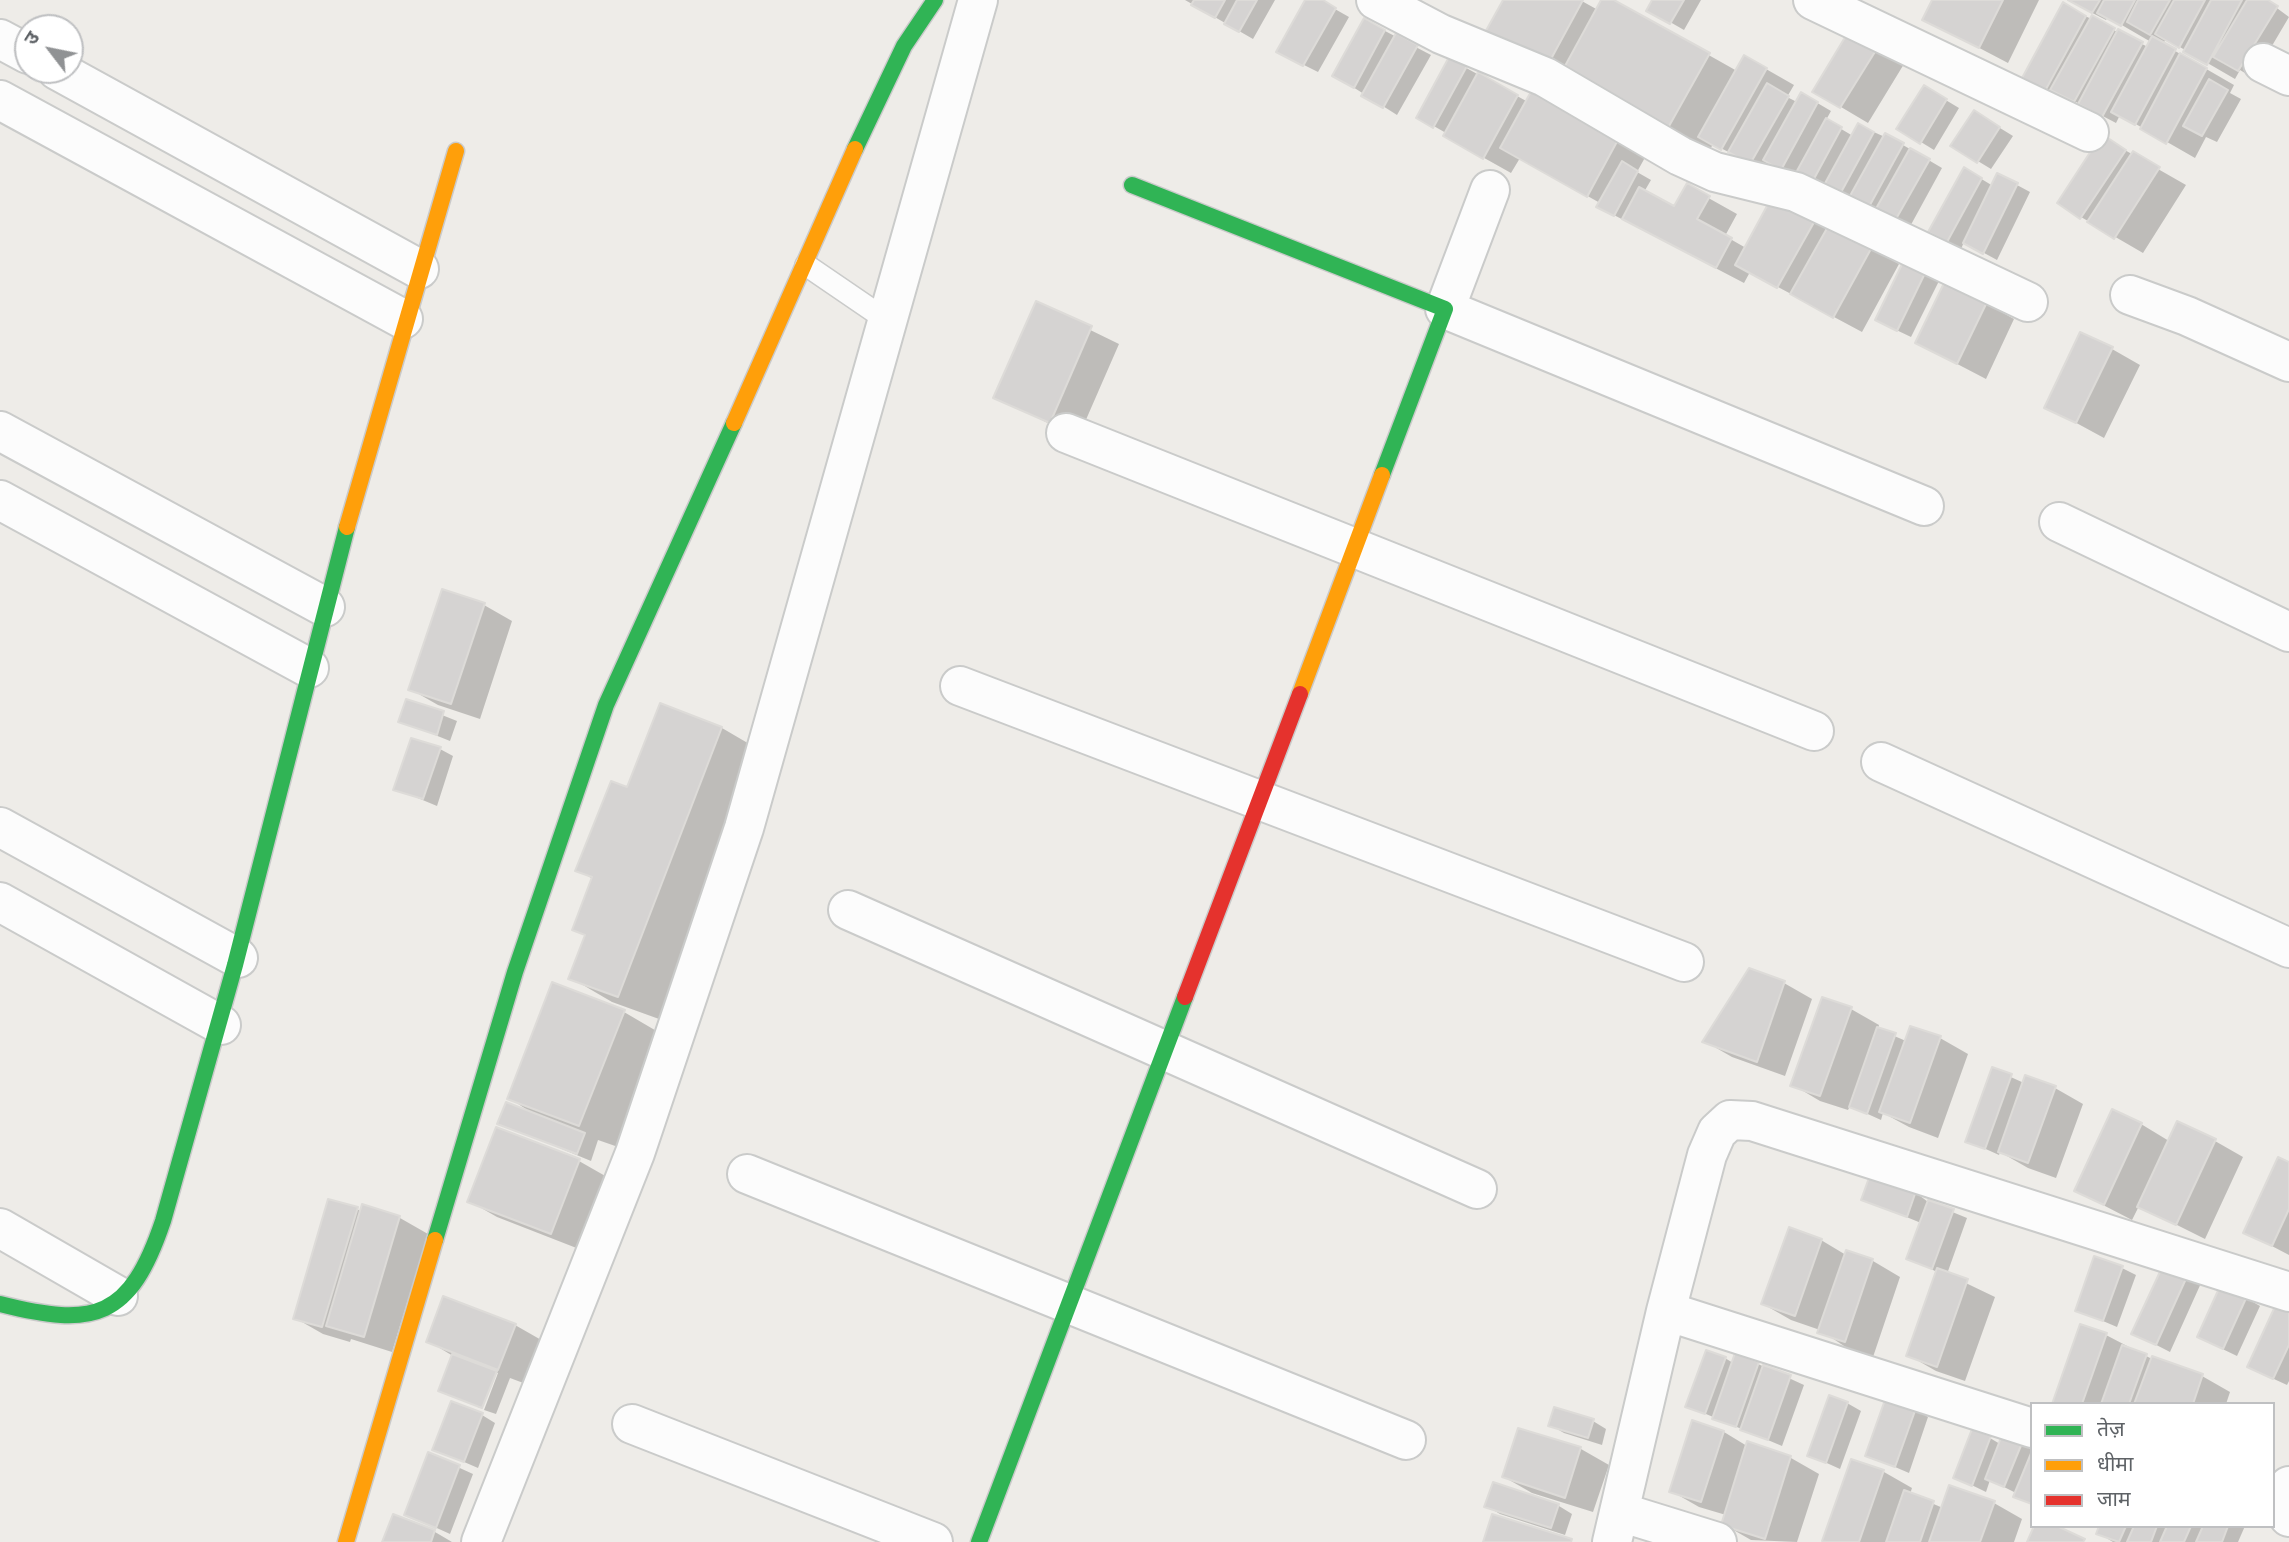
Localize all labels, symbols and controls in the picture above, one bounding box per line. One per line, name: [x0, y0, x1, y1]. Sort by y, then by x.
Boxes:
north arrow: [14, 14, 84, 84]
text: उ: [20, 28, 45, 49]
legend: [2030, 1402, 2275, 1528]
text: तेज़: [2097, 1417, 2125, 1442]
text: धीमा: [2097, 1452, 2133, 1477]
text: जाम: [2097, 1487, 2131, 1512]

